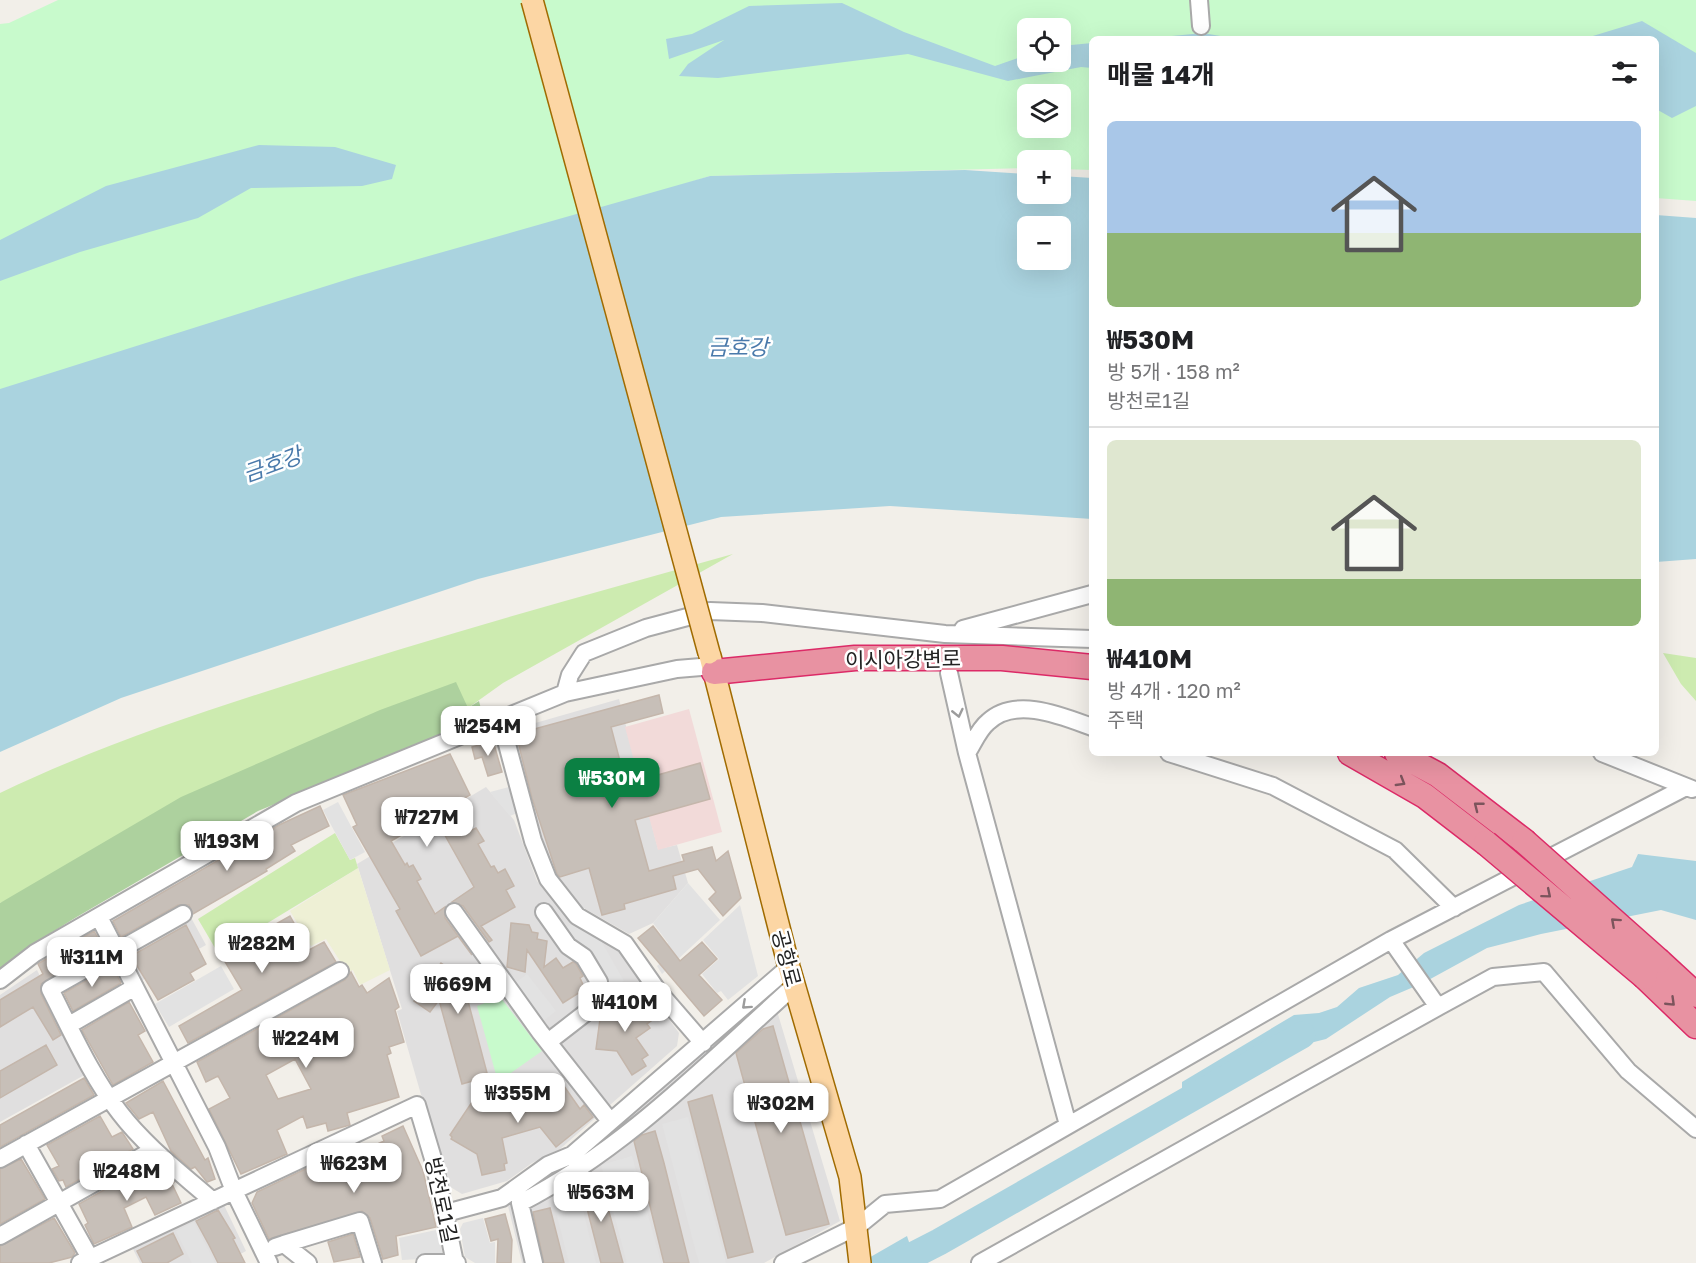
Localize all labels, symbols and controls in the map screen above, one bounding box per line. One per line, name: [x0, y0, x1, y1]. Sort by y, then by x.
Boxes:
map controls: [1017, 18, 1071, 270]
button: locate: [1017, 18, 1071, 72]
icon: filters: [1608, 56, 1641, 89]
text: 매물 14개: [1107, 59, 1215, 90]
button: layers: [1017, 84, 1071, 138]
button: +: [1017, 150, 1071, 204]
icon: home: [1320, 160, 1428, 268]
button: −: [1017, 216, 1071, 270]
text: ₩530M: [1107, 324, 1194, 355]
water label: 금호강: [708, 333, 771, 360]
text: 방 5개 · 158 m²: [1107, 359, 1240, 383]
text: 방천로1길: [1107, 388, 1190, 412]
water label: 금호강: [239, 440, 308, 487]
icon: home: [1320, 479, 1428, 587]
text: ₩410M: [1107, 643, 1192, 674]
street label: 이시아강변로: [845, 645, 961, 673]
text: 방 4개 · 120 m²: [1107, 678, 1241, 702]
pin: ₩254M: [446, 706, 530, 757]
text: 주택: [1107, 707, 1144, 731]
one-way arrow: [950, 708, 963, 718]
text: ₩254M: [455, 713, 521, 737]
pin: ₩530M: [570, 758, 654, 809]
text: ₩530M: [579, 765, 646, 789]
one-way arrow: [1395, 774, 1405, 786]
pin: ₩727M: [385, 797, 469, 848]
one-way arrow: [1474, 802, 1485, 813]
text: ₩727M: [395, 804, 459, 828]
pin: ₩193M: [185, 821, 269, 872]
text: ₩193M: [195, 828, 259, 852]
one-way arrow: [1540, 887, 1551, 898]
one-way arrow: [1611, 918, 1622, 929]
pin: ₩282M: [220, 923, 304, 974]
street label: 공항로: [767, 927, 807, 989]
text: ₩282M: [229, 930, 295, 954]
pin: ₩311M: [50, 937, 134, 988]
text: ₩311M: [61, 944, 123, 968]
pin: ₩669M: [416, 964, 500, 1015]
text: ₩669M: [424, 971, 492, 995]
pin: ₩410M: [583, 982, 667, 1033]
text: ₩410M: [592, 989, 658, 1013]
one-way arrow: [1664, 995, 1674, 1006]
one-way arrow: [742, 998, 753, 1009]
pin: ₩224M: [264, 1018, 348, 1069]
text: ₩224M: [273, 1025, 339, 1049]
pin: ₩355M: [476, 1073, 560, 1124]
text: ₩355M: [485, 1080, 551, 1104]
pin: ₩302M: [739, 1083, 823, 1134]
text: ₩302M: [748, 1090, 815, 1114]
pin: ₩623M: [312, 1143, 396, 1194]
text: ₩623M: [321, 1150, 387, 1174]
pin: ₩248M: [85, 1151, 169, 1202]
street label: 방천로1길: [420, 1155, 464, 1245]
text: ₩248M: [93, 1158, 161, 1182]
pin: ₩563M: [559, 1172, 643, 1223]
text: ₩563M: [568, 1179, 634, 1203]

